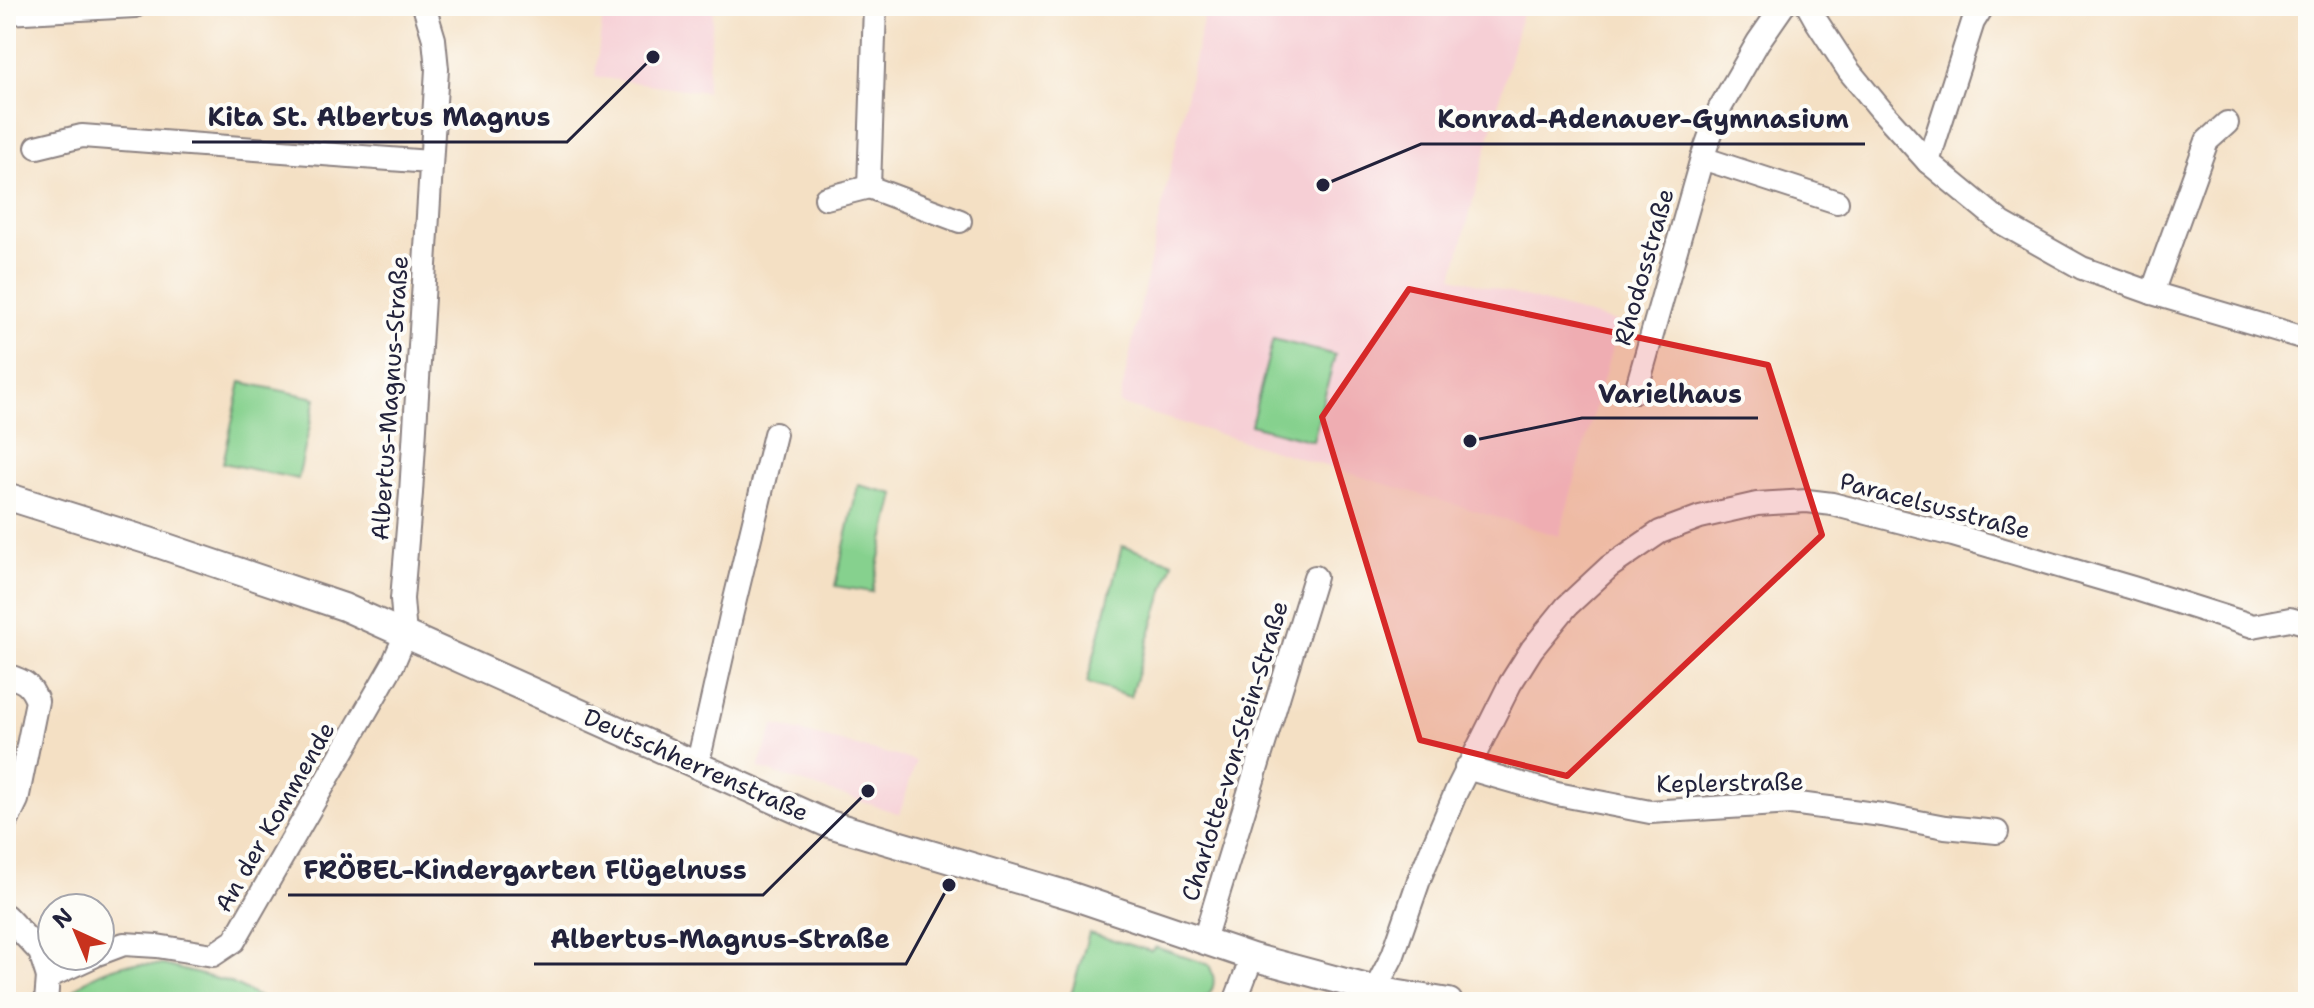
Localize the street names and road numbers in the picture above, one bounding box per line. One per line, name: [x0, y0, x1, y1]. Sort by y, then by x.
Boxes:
street label: Rhodosstraße: [1606, 185, 1682, 349]
street label: Albertus-Magnus-Straße: [364, 254, 416, 542]
street label: Paracelsusstraße: [1836, 465, 2034, 547]
street label: Charlotte-von-Stein-Straße: [1174, 597, 1296, 905]
street label: Deutschherrenstraße: [579, 701, 813, 829]
street label: An der Kommende: [208, 716, 342, 918]
street label: Keplerstraße: [1656, 766, 1804, 800]

